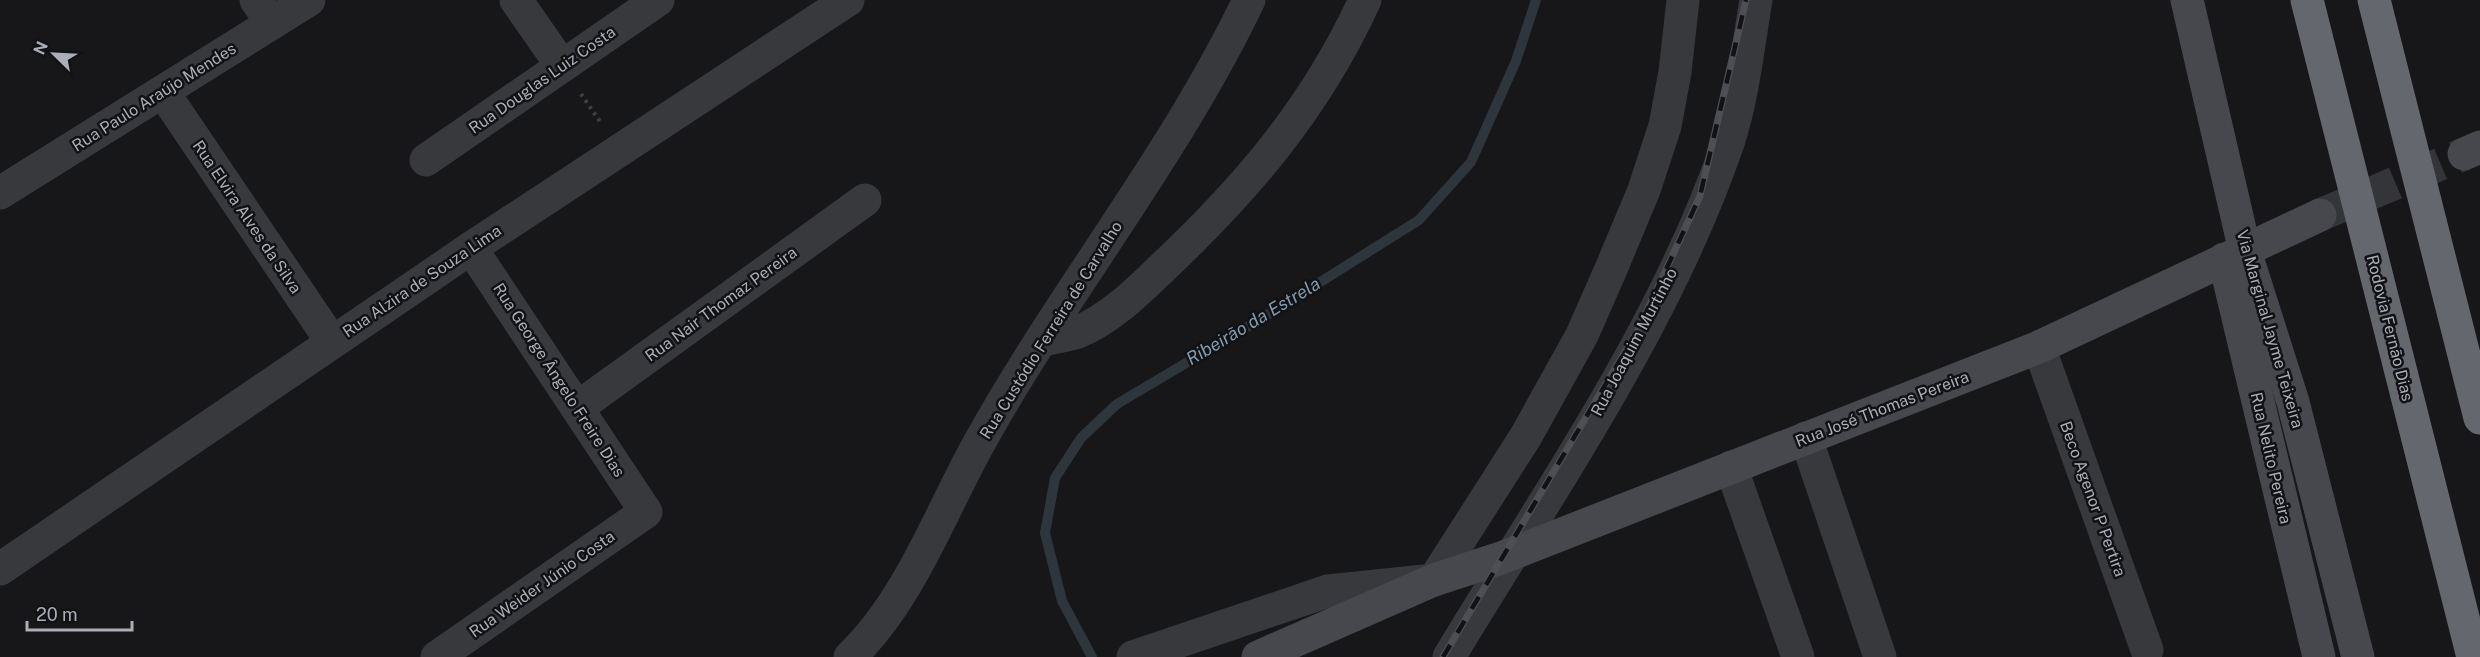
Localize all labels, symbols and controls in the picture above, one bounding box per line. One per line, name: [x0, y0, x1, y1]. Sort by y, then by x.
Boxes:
street label: Rua Douglas Luiz Costa: [465, 22, 619, 138]
north arrow: [24, 24, 84, 84]
text: N: [30, 39, 52, 58]
street label: Rua Paulo Araújo Mendes: [69, 39, 239, 155]
street label: Rua Elvira Alves da Silva: [189, 137, 305, 297]
street label: Rua Custódio Ferreira de Carvalho: [976, 218, 1126, 442]
street label: Rua Alzira de Souza Lima: [339, 221, 505, 341]
street label: Via Marginal Jayme Teixeira: [2233, 228, 2307, 430]
street label: Rua Nair Thomaz Pereira: [641, 243, 801, 365]
street label: Rodovia Fernão Dias: [2363, 253, 2417, 403]
street label: Rua Joaquim Murtinho: [1587, 265, 1681, 419]
water label: Ribeirão da Estrela: [1182, 273, 1324, 369]
street label: Rua George Ângelo Freire Dias: [489, 279, 630, 481]
street label: Rua José Thomas Pereira: [1793, 367, 1971, 451]
street label: Rua Nelito Pereira: [2247, 390, 2295, 526]
street label: Beco Agenor P Pertira: [2056, 419, 2130, 579]
street label: Rua Weider Júnio Costa: [466, 527, 618, 641]
scale bar: [27, 594, 132, 632]
text: 20 m: [36, 604, 78, 625]

